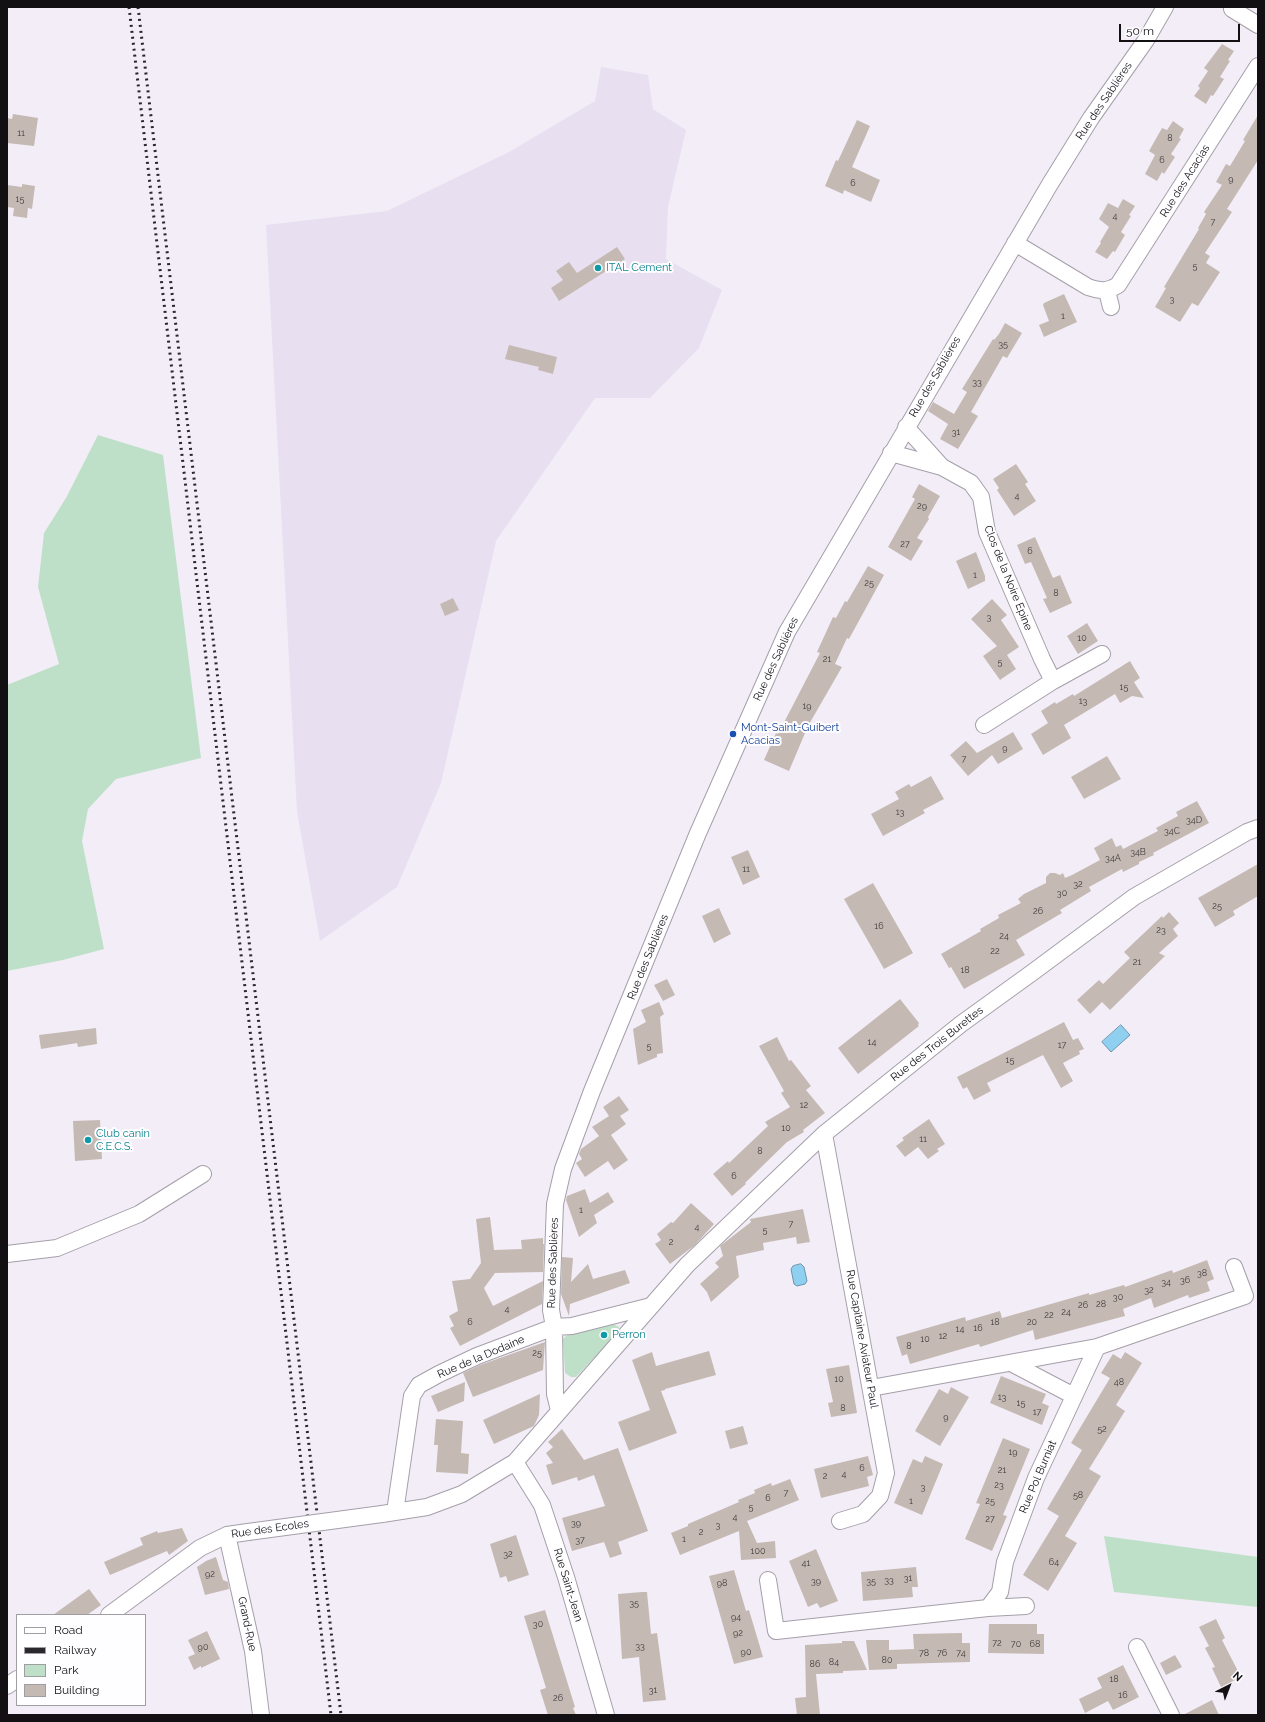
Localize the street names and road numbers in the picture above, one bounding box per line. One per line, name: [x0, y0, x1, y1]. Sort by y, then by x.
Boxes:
street label: Rue des Sablières: [1073, 60, 1135, 142]
street label: Rue des Acacias: [1157, 142, 1213, 220]
street label: Rue des Sablières: [907, 334, 963, 420]
street label: Clos de la Noire Epine: [981, 524, 1035, 632]
street label: Rue des Sablières: [751, 615, 801, 703]
street label: Rue des Sablières: [625, 912, 671, 1002]
street label: Rue des Trois Burettes: [888, 1004, 986, 1084]
street label: Rue des Sablières: [545, 1217, 561, 1309]
street label: Rue Capitaine Aviateur Paul: [843, 1269, 881, 1409]
street label: Rue de la Dodaine: [435, 1333, 527, 1381]
street label: Rue Pol Burniat: [1017, 1438, 1059, 1516]
street label: Rue des Ecoles: [230, 1517, 310, 1541]
street label: Rue Saint-Jean: [551, 1547, 585, 1623]
street label: Grand-Rue: [235, 1595, 259, 1653]

